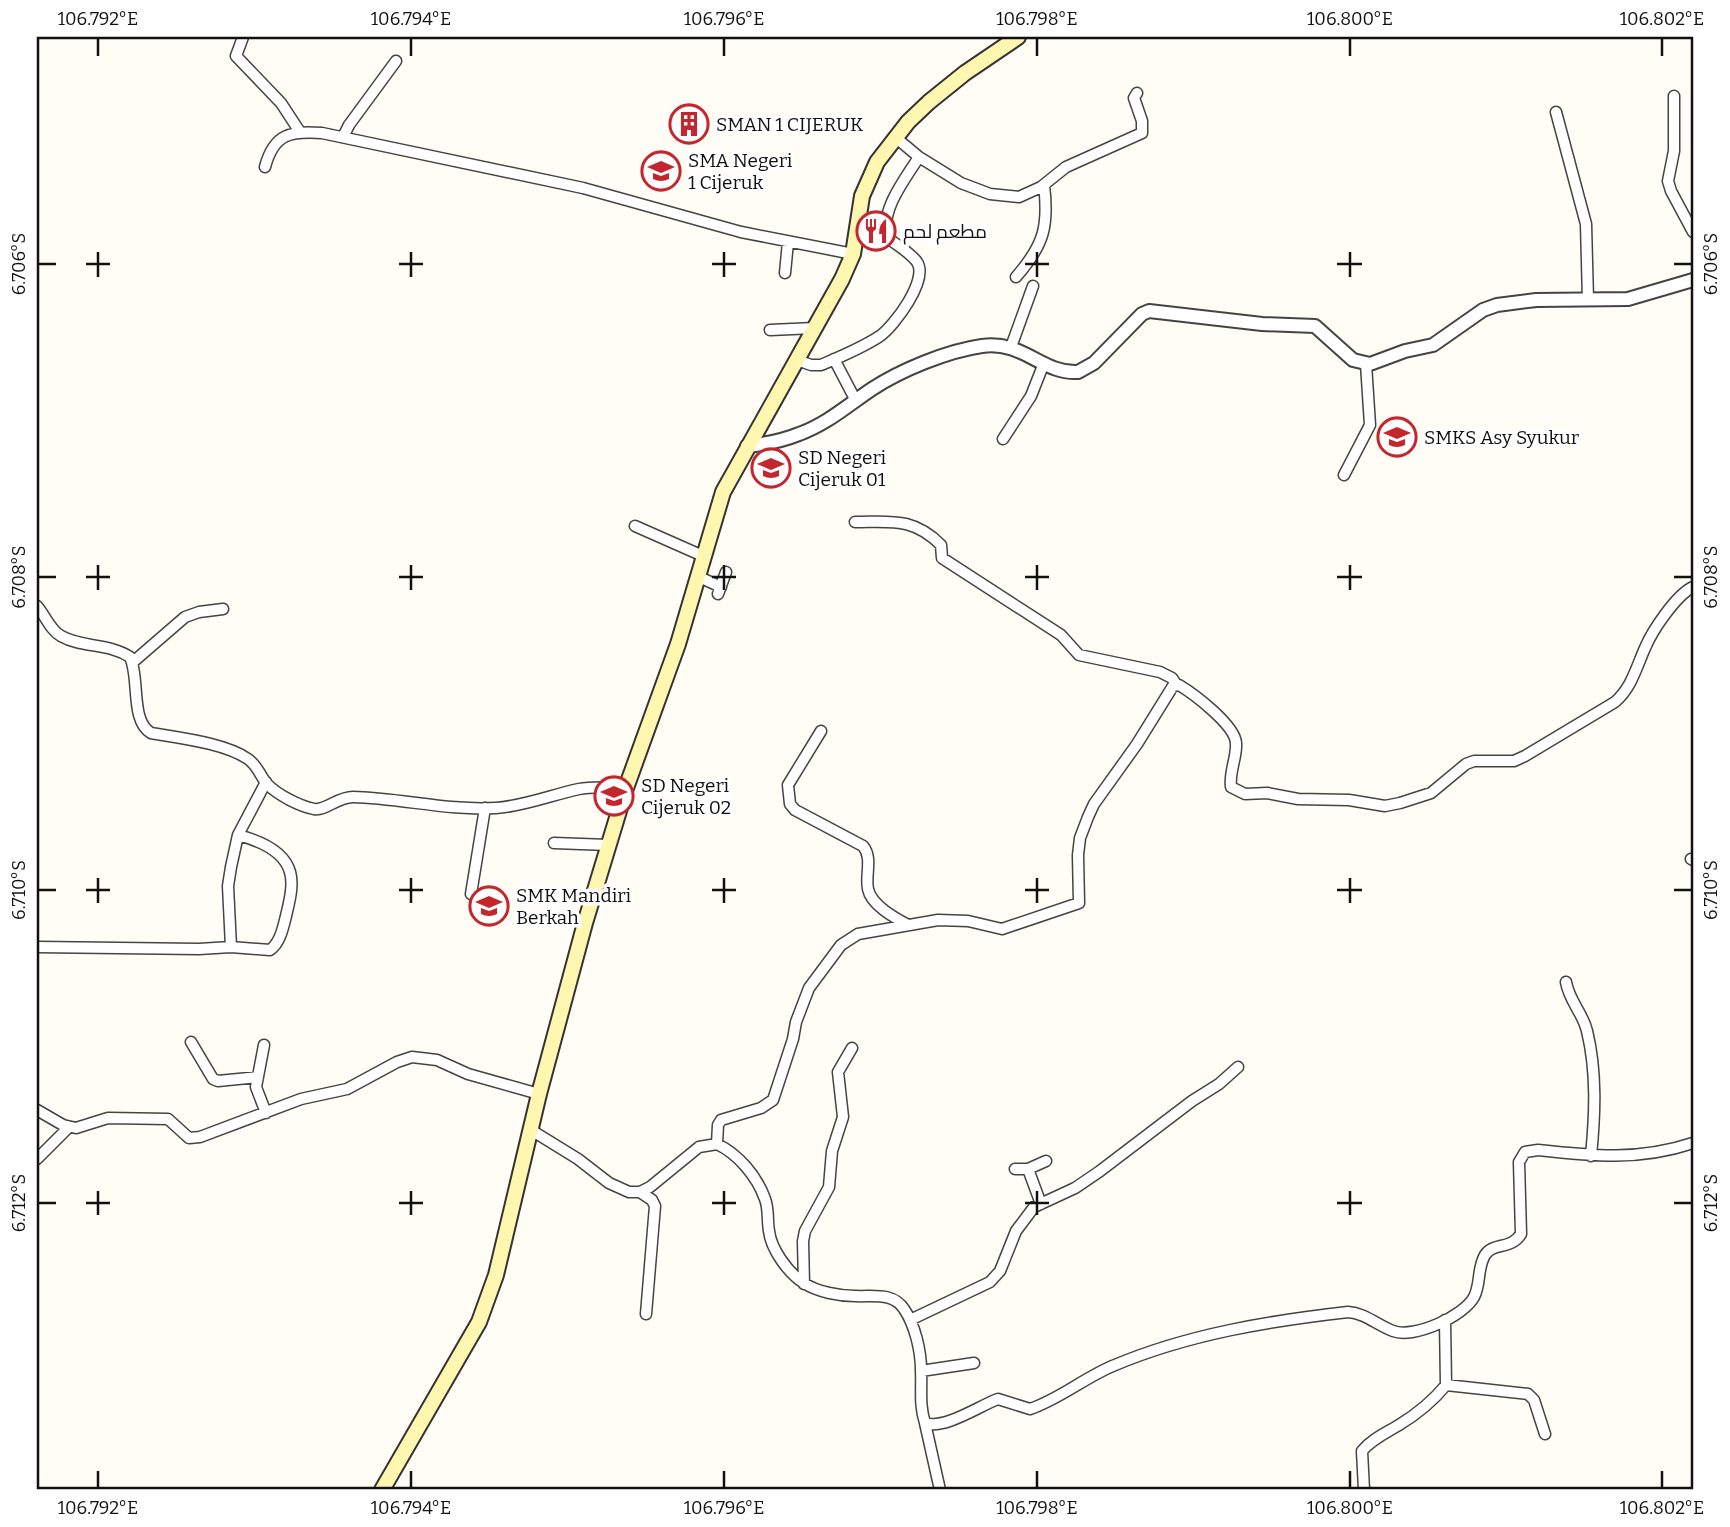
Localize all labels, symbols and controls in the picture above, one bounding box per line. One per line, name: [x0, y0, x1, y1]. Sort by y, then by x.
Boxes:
text: 106.792°E: [58, 8, 138, 30]
text: 106.794°E: [371, 8, 451, 30]
text: 106.796°E: [684, 8, 764, 30]
text: 106.798°E: [996, 8, 1078, 30]
text: 106.800°E: [1307, 8, 1393, 30]
text: 106.802°E: [1620, 8, 1704, 30]
building icon: SMAN 1 CIJERUK: [668, 103, 710, 145]
place label: SMAN 1 CIJERUK: [716, 113, 864, 136]
place label: SMA Negeri 1 Cijeruk: [688, 149, 793, 194]
school or university icon: SMA Negeri 1 Cijeruk: [640, 150, 682, 192]
restaurant icon: مطعم لحم: [855, 210, 897, 252]
place label: مطعم لحم: [903, 220, 987, 245]
text: 6.706°S: [8, 233, 30, 295]
text: 6.706°S: [1700, 233, 1722, 295]
school or university icon: SMKS Asy Syukur: [1376, 416, 1418, 458]
place label: SMKS Asy Syukur: [1424, 426, 1580, 449]
place label: SD Negeri Cijeruk 01: [798, 446, 887, 491]
school or university icon: SD Negeri Cijeruk 01: [750, 447, 792, 489]
text: 6.708°S: [8, 545, 30, 609]
text: 6.708°S: [1700, 545, 1722, 609]
place label: SD Negeri Cijeruk 02: [641, 774, 731, 819]
school or university icon: SD Negeri Cijeruk 02: [593, 775, 635, 817]
text: 6.710°S: [8, 860, 30, 920]
text: 6.710°S: [1700, 860, 1722, 920]
place label: SMK Mandiri Berkah: [516, 884, 631, 929]
school or university icon: SMK Mandiri Berkah: [468, 885, 510, 927]
text: 6.712°S: [8, 1174, 30, 1232]
text: 6.712°S: [1700, 1174, 1722, 1232]
text: 106.792°E: [58, 1497, 138, 1519]
text: 106.794°E: [371, 1497, 451, 1519]
text: 106.796°E: [684, 1497, 764, 1519]
text: 106.798°E: [996, 1497, 1078, 1519]
text: 106.800°E: [1307, 1497, 1393, 1519]
text: 106.802°E: [1620, 1497, 1704, 1519]

